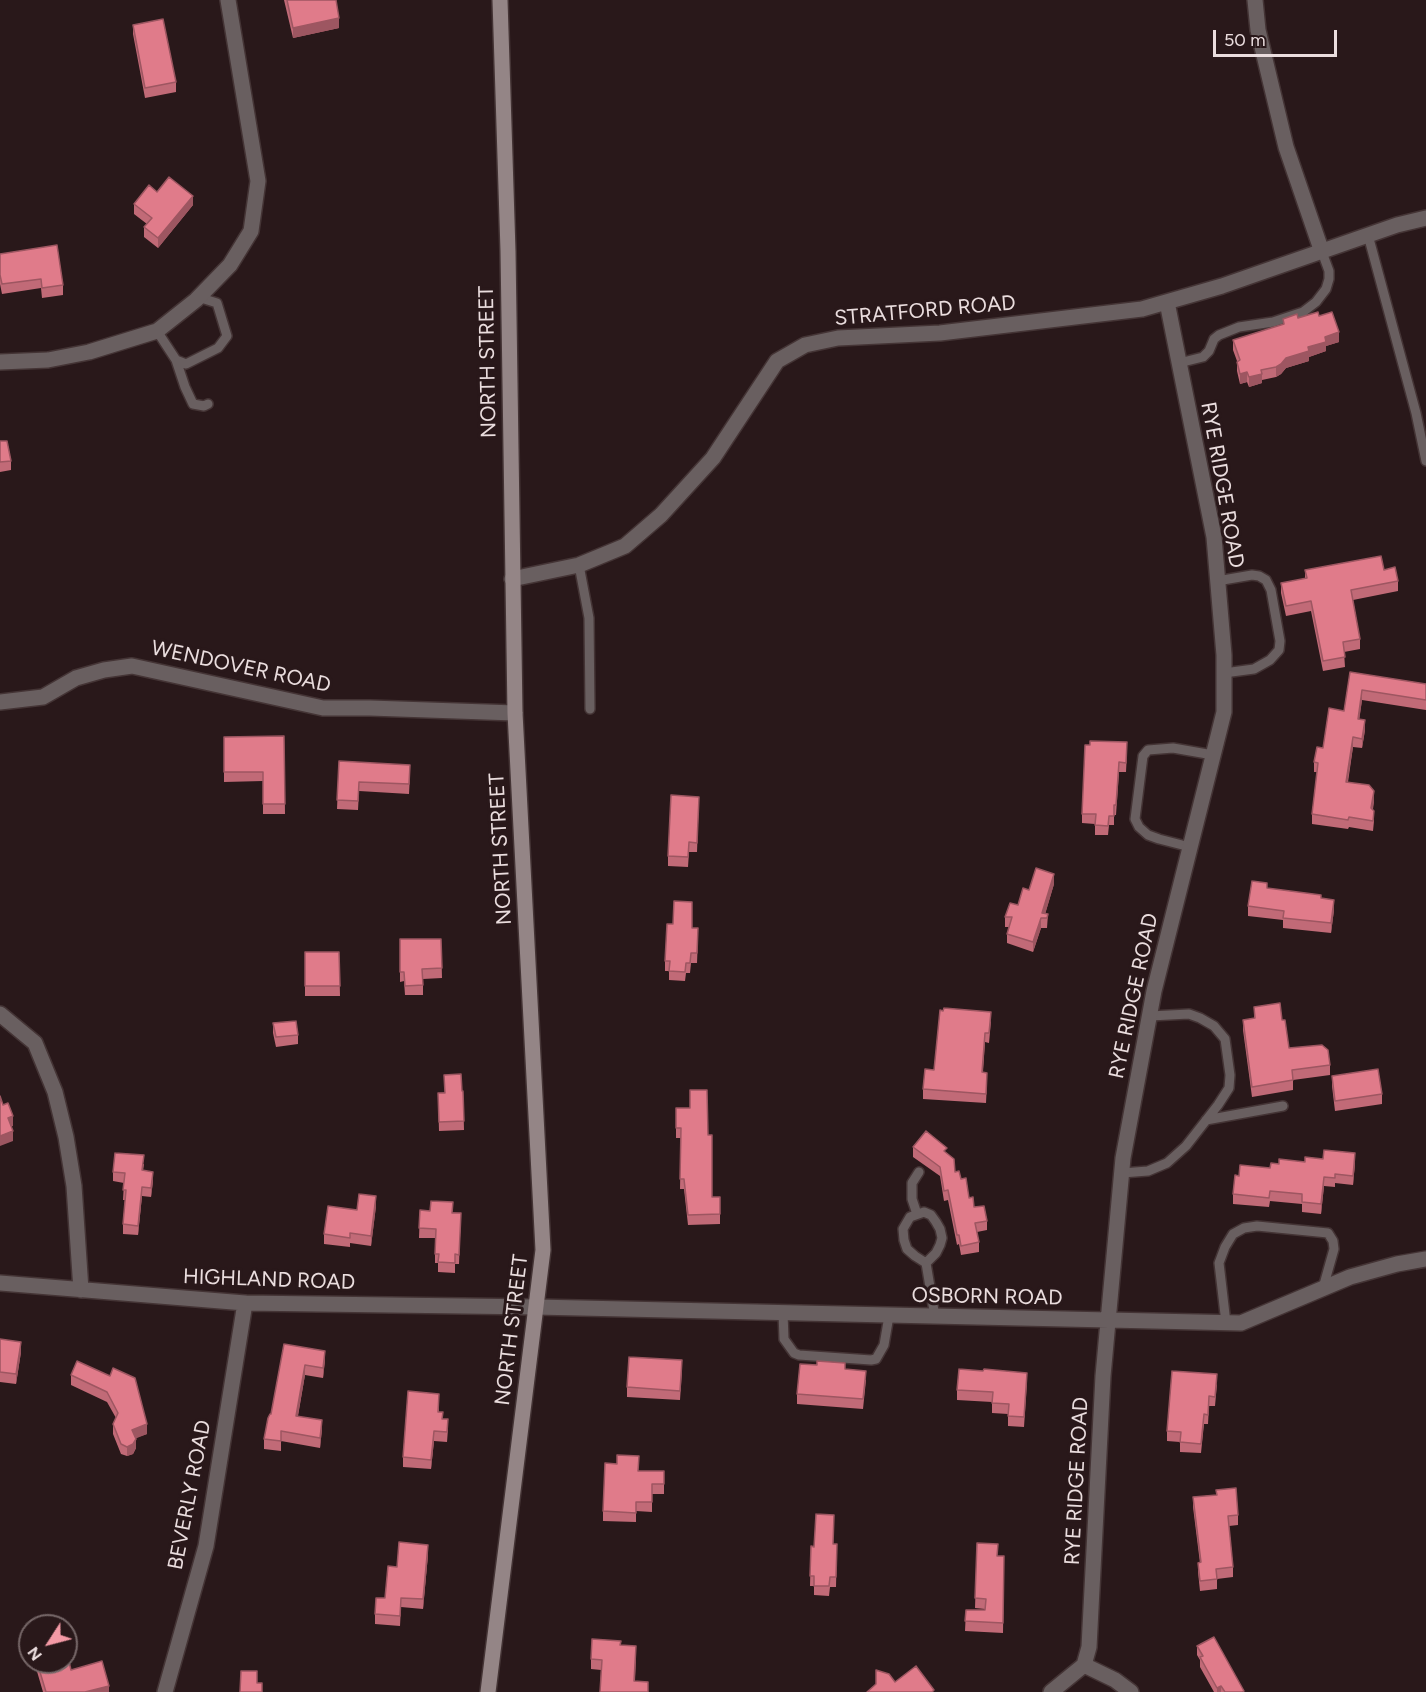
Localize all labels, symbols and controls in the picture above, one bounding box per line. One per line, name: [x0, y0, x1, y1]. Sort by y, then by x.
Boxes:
scale bar: [1216, 18, 1340, 56]
text: 50 m: [1224, 29, 1266, 51]
street label: NORTH STREET: [474, 286, 502, 438]
street label: STRATFORD ROAD: [833, 291, 1017, 331]
street label: RYE RIDGE ROAD: [1195, 400, 1249, 570]
street label: WENDOVER ROAD: [149, 636, 333, 698]
street label: NORTH STREET: [484, 772, 518, 926]
street label: RYE RIDGE ROAD: [1104, 911, 1164, 1081]
street label: NORTH STREET: [490, 1253, 534, 1407]
street label: HIGHLAND ROAD: [182, 1264, 356, 1296]
street label: OSBORN ROAD: [911, 1283, 1063, 1311]
street label: RYE RIDGE ROAD: [1060, 1396, 1094, 1566]
street label: BEVERLY ROAD: [163, 1418, 217, 1572]
north arrow: [18, 1614, 78, 1674]
text: N: [23, 1643, 46, 1664]

